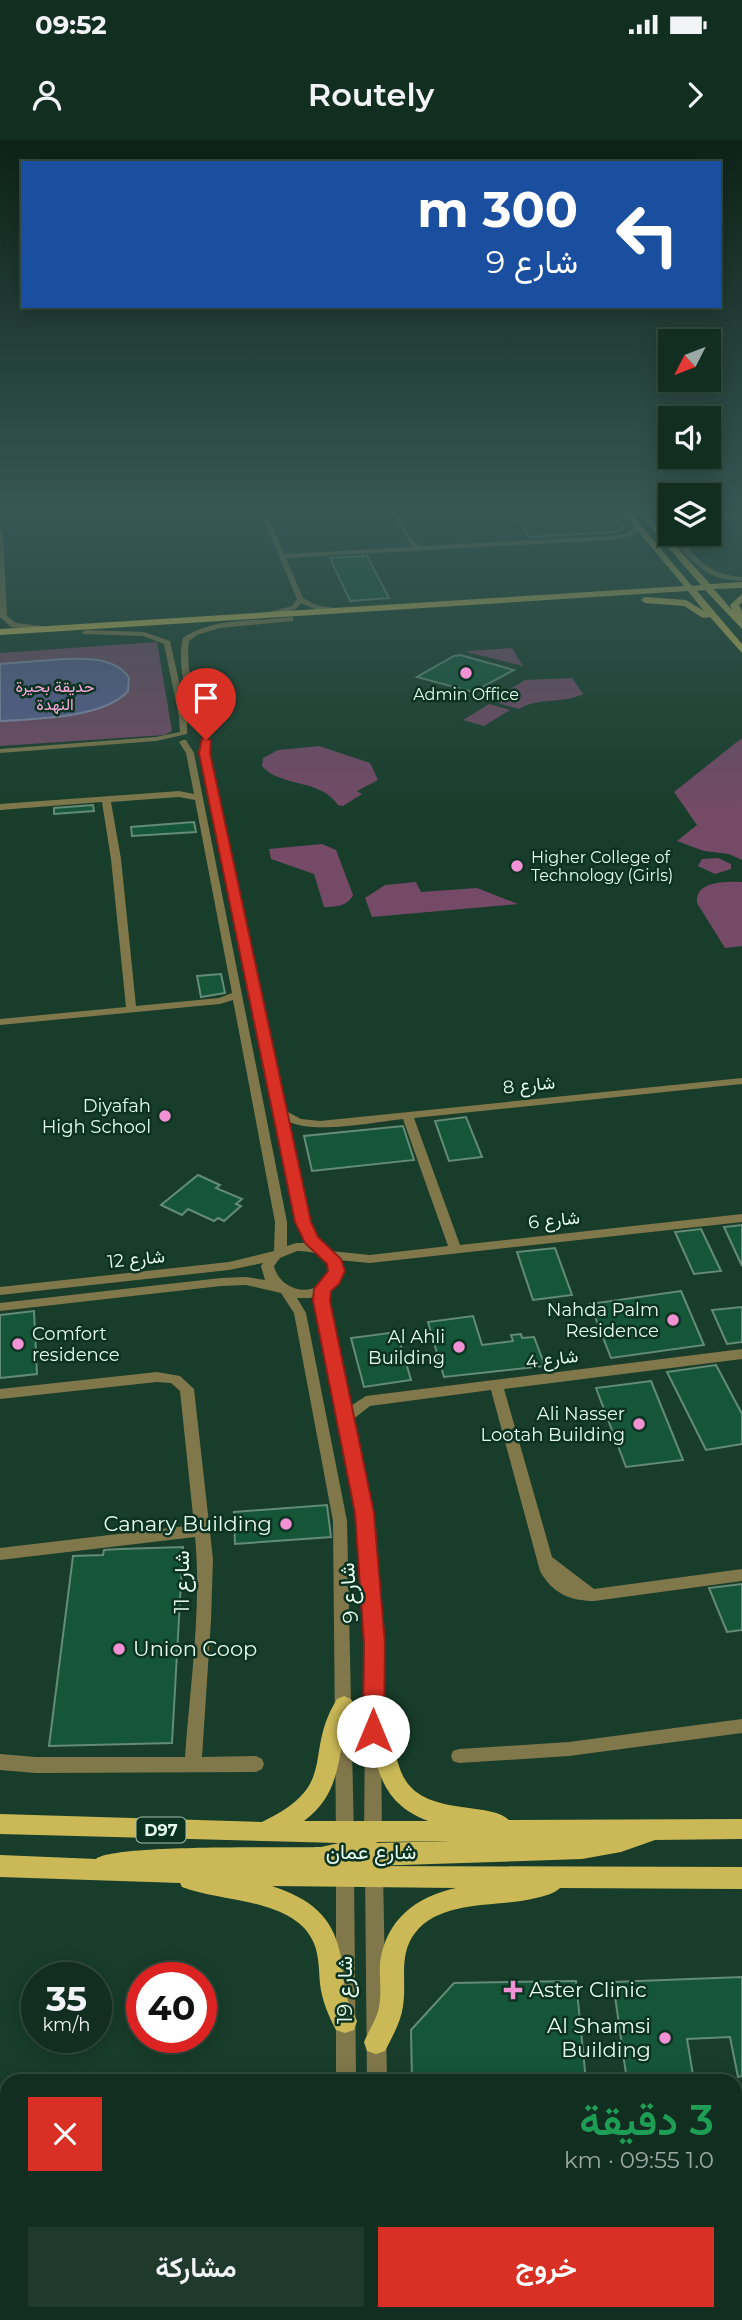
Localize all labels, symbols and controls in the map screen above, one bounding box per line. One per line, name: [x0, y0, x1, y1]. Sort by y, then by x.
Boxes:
text: 09:52: [35, 9, 107, 41]
text: Routely: [308, 75, 434, 114]
icon: person: [28, 76, 66, 114]
icon: forward: [676, 76, 714, 114]
text: 300 m: [417, 180, 578, 239]
icon: left: [602, 189, 693, 280]
text: شارع 9: [486, 242, 578, 281]
north arrow: [658, 329, 721, 392]
map controls: [658, 329, 721, 546]
button: sound: [658, 406, 721, 469]
button: layers: [658, 483, 721, 546]
marker: Admin Office: [458, 665, 474, 681]
pin: [176, 668, 236, 740]
park label: حديقة بحيرة النهدة: [15, 677, 95, 715]
icon: arrive: [187, 679, 225, 717]
place label: Admin Office: [413, 685, 519, 704]
place label: Higher College of Technology (Girls): [531, 848, 673, 885]
marker: Higher College of Technology (Girls): [509, 858, 525, 874]
street label: شارع 8: [502, 1071, 556, 1100]
place label: Diyafah High School: [42, 1095, 151, 1138]
marker: Diyafah High School: [157, 1108, 173, 1124]
street label: شارع 6: [527, 1206, 581, 1235]
street label: شارع 12: [106, 1245, 166, 1274]
place label: Nahda Palm Residence: [547, 1299, 659, 1342]
marker: Nahda Palm Residence: [665, 1312, 681, 1328]
place label: Comfort residence: [32, 1323, 120, 1366]
place label: Al Ahli Building: [368, 1326, 445, 1369]
marker: Comfort residence: [10, 1336, 26, 1352]
marker: Al Ahli Building: [451, 1339, 467, 1355]
street label: شارع 4: [524, 1345, 580, 1374]
place label: Ali Nasser Lootah Building: [481, 1403, 625, 1446]
marker: Ali Nasser Lootah Building: [631, 1416, 647, 1432]
place label: Canary Building: [103, 1511, 272, 1536]
marker: Canary Building: [278, 1516, 294, 1532]
street label: شارع 11: [169, 1551, 196, 1613]
street label: شارع 9: [334, 1562, 365, 1624]
place label: Union Coop: [133, 1636, 257, 1661]
marker: Union Coop: [111, 1641, 127, 1657]
position arrow: [336, 1694, 410, 1768]
road number: D97: [136, 1818, 186, 1842]
street label: شارع عمان: [326, 1839, 416, 1866]
street label: شارع 19: [332, 1956, 359, 2024]
speed limit sign: 40: [126, 1962, 217, 2053]
text: 35: [46, 1977, 87, 2020]
place label: Aster Clinic: [529, 1977, 647, 2002]
marker: Aster Clinic: [503, 1980, 523, 2000]
place label: Al Shamsi Building: [547, 2013, 651, 2062]
text: km/h: [42, 2014, 91, 2036]
marker: Al Shamsi Building: [657, 2030, 673, 2046]
text: 3 دقيقة: [579, 2094, 714, 2146]
button: close: [28, 2097, 102, 2171]
text: 1.0 km · 09:55: [564, 2146, 714, 2174]
button: مشاركة: [28, 2227, 364, 2307]
button: خروج: [378, 2227, 714, 2307]

